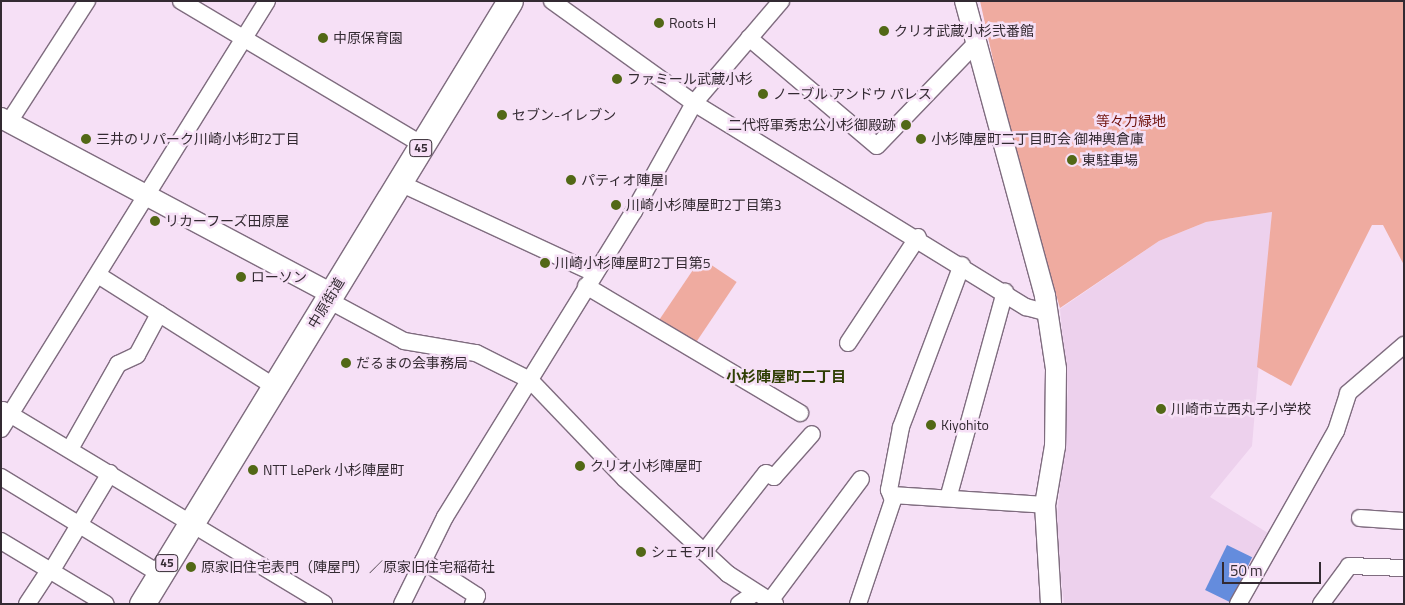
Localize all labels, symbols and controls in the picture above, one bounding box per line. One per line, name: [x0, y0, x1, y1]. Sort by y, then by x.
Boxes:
place label: Roots H: [669, 15, 716, 31]
marker: Roots H: [653, 17, 665, 29]
place label: クリオ武蔵小杉弐番館: [894, 23, 1034, 39]
marker: クリオ武蔵小杉弐番館: [878, 25, 890, 37]
place label: 中原保育園: [333, 30, 403, 46]
marker: 中原保育園: [317, 32, 329, 44]
place label: ファミール武蔵小杉: [627, 71, 753, 87]
marker: ファミール武蔵小杉: [611, 73, 623, 85]
place label: ノーブル アンドウ パレス: [773, 86, 933, 102]
marker: ノーブル アンドウ パレス: [757, 88, 769, 100]
place label: セブン-イレブン: [512, 107, 616, 123]
marker: セブン-イレブン: [496, 109, 508, 121]
park label: 等々力緑地: [1096, 113, 1166, 129]
place label: 二代将軍秀忠公小杉御殿跡: [728, 117, 896, 133]
marker: 二代将軍秀忠公小杉御殿跡: [900, 119, 912, 131]
place label: 三井のリパーク川崎小杉町2丁目: [96, 131, 300, 147]
place label: 小杉陣屋町二丁目町会 御神輿倉庫: [931, 131, 1144, 147]
marker: 三井のリパーク川崎小杉町2丁目: [80, 133, 92, 145]
marker: 小杉陣屋町二丁目町会 御神輿倉庫: [915, 133, 927, 145]
road number: 45: [408, 138, 434, 158]
place label: 東駐車場: [1082, 152, 1138, 168]
marker: 東駐車場: [1066, 154, 1078, 166]
place label: パティオ陣屋I: [581, 172, 668, 188]
marker: パティオ陣屋I: [565, 174, 577, 186]
place label: 川崎小杉陣屋町2丁目第3: [626, 197, 782, 213]
marker: 川崎小杉陣屋町2丁目第3: [610, 199, 622, 211]
place label: リカーフーズ田原屋: [165, 213, 291, 229]
marker: リカーフーズ田原屋: [149, 215, 161, 227]
place label: 川崎小杉陣屋町2丁目第5: [555, 255, 711, 271]
marker: 川崎小杉陣屋町2丁目第5: [539, 257, 551, 269]
place label: ローソン: [251, 269, 307, 285]
marker: ローソン: [235, 271, 247, 283]
street label: 中原街道: [304, 275, 348, 331]
place label: だるまの会事務局: [356, 355, 468, 371]
marker: だるまの会事務局: [340, 357, 352, 369]
district label: 小杉陣屋町二丁目: [726, 368, 846, 386]
place label: 川崎市立西丸子小学校: [1171, 401, 1311, 417]
marker: 川崎市立西丸子小学校: [1155, 403, 1167, 415]
place label: Kiyohito: [941, 417, 989, 433]
marker: Kiyohito: [925, 419, 937, 431]
place label: クリオ小杉陣屋町: [590, 458, 702, 474]
marker: クリオ小杉陣屋町: [574, 460, 586, 472]
place label: NTT LePerk 小杉陣屋町: [263, 462, 404, 478]
marker: NTT LePerk 小杉陣屋町: [247, 464, 259, 476]
place label: シェモアII: [651, 544, 714, 560]
marker: シェモアII: [635, 546, 647, 558]
scale bar: [1225, 552, 1324, 584]
road number: 45: [154, 554, 180, 572]
place label: 原家旧住宅表門（陣屋門）／原家旧住宅稲荷社: [201, 559, 495, 575]
text: 50 m: [1230, 559, 1263, 582]
marker: 原家旧住宅表門（陣屋門）／原家旧住宅稲荷社: [185, 561, 197, 573]

